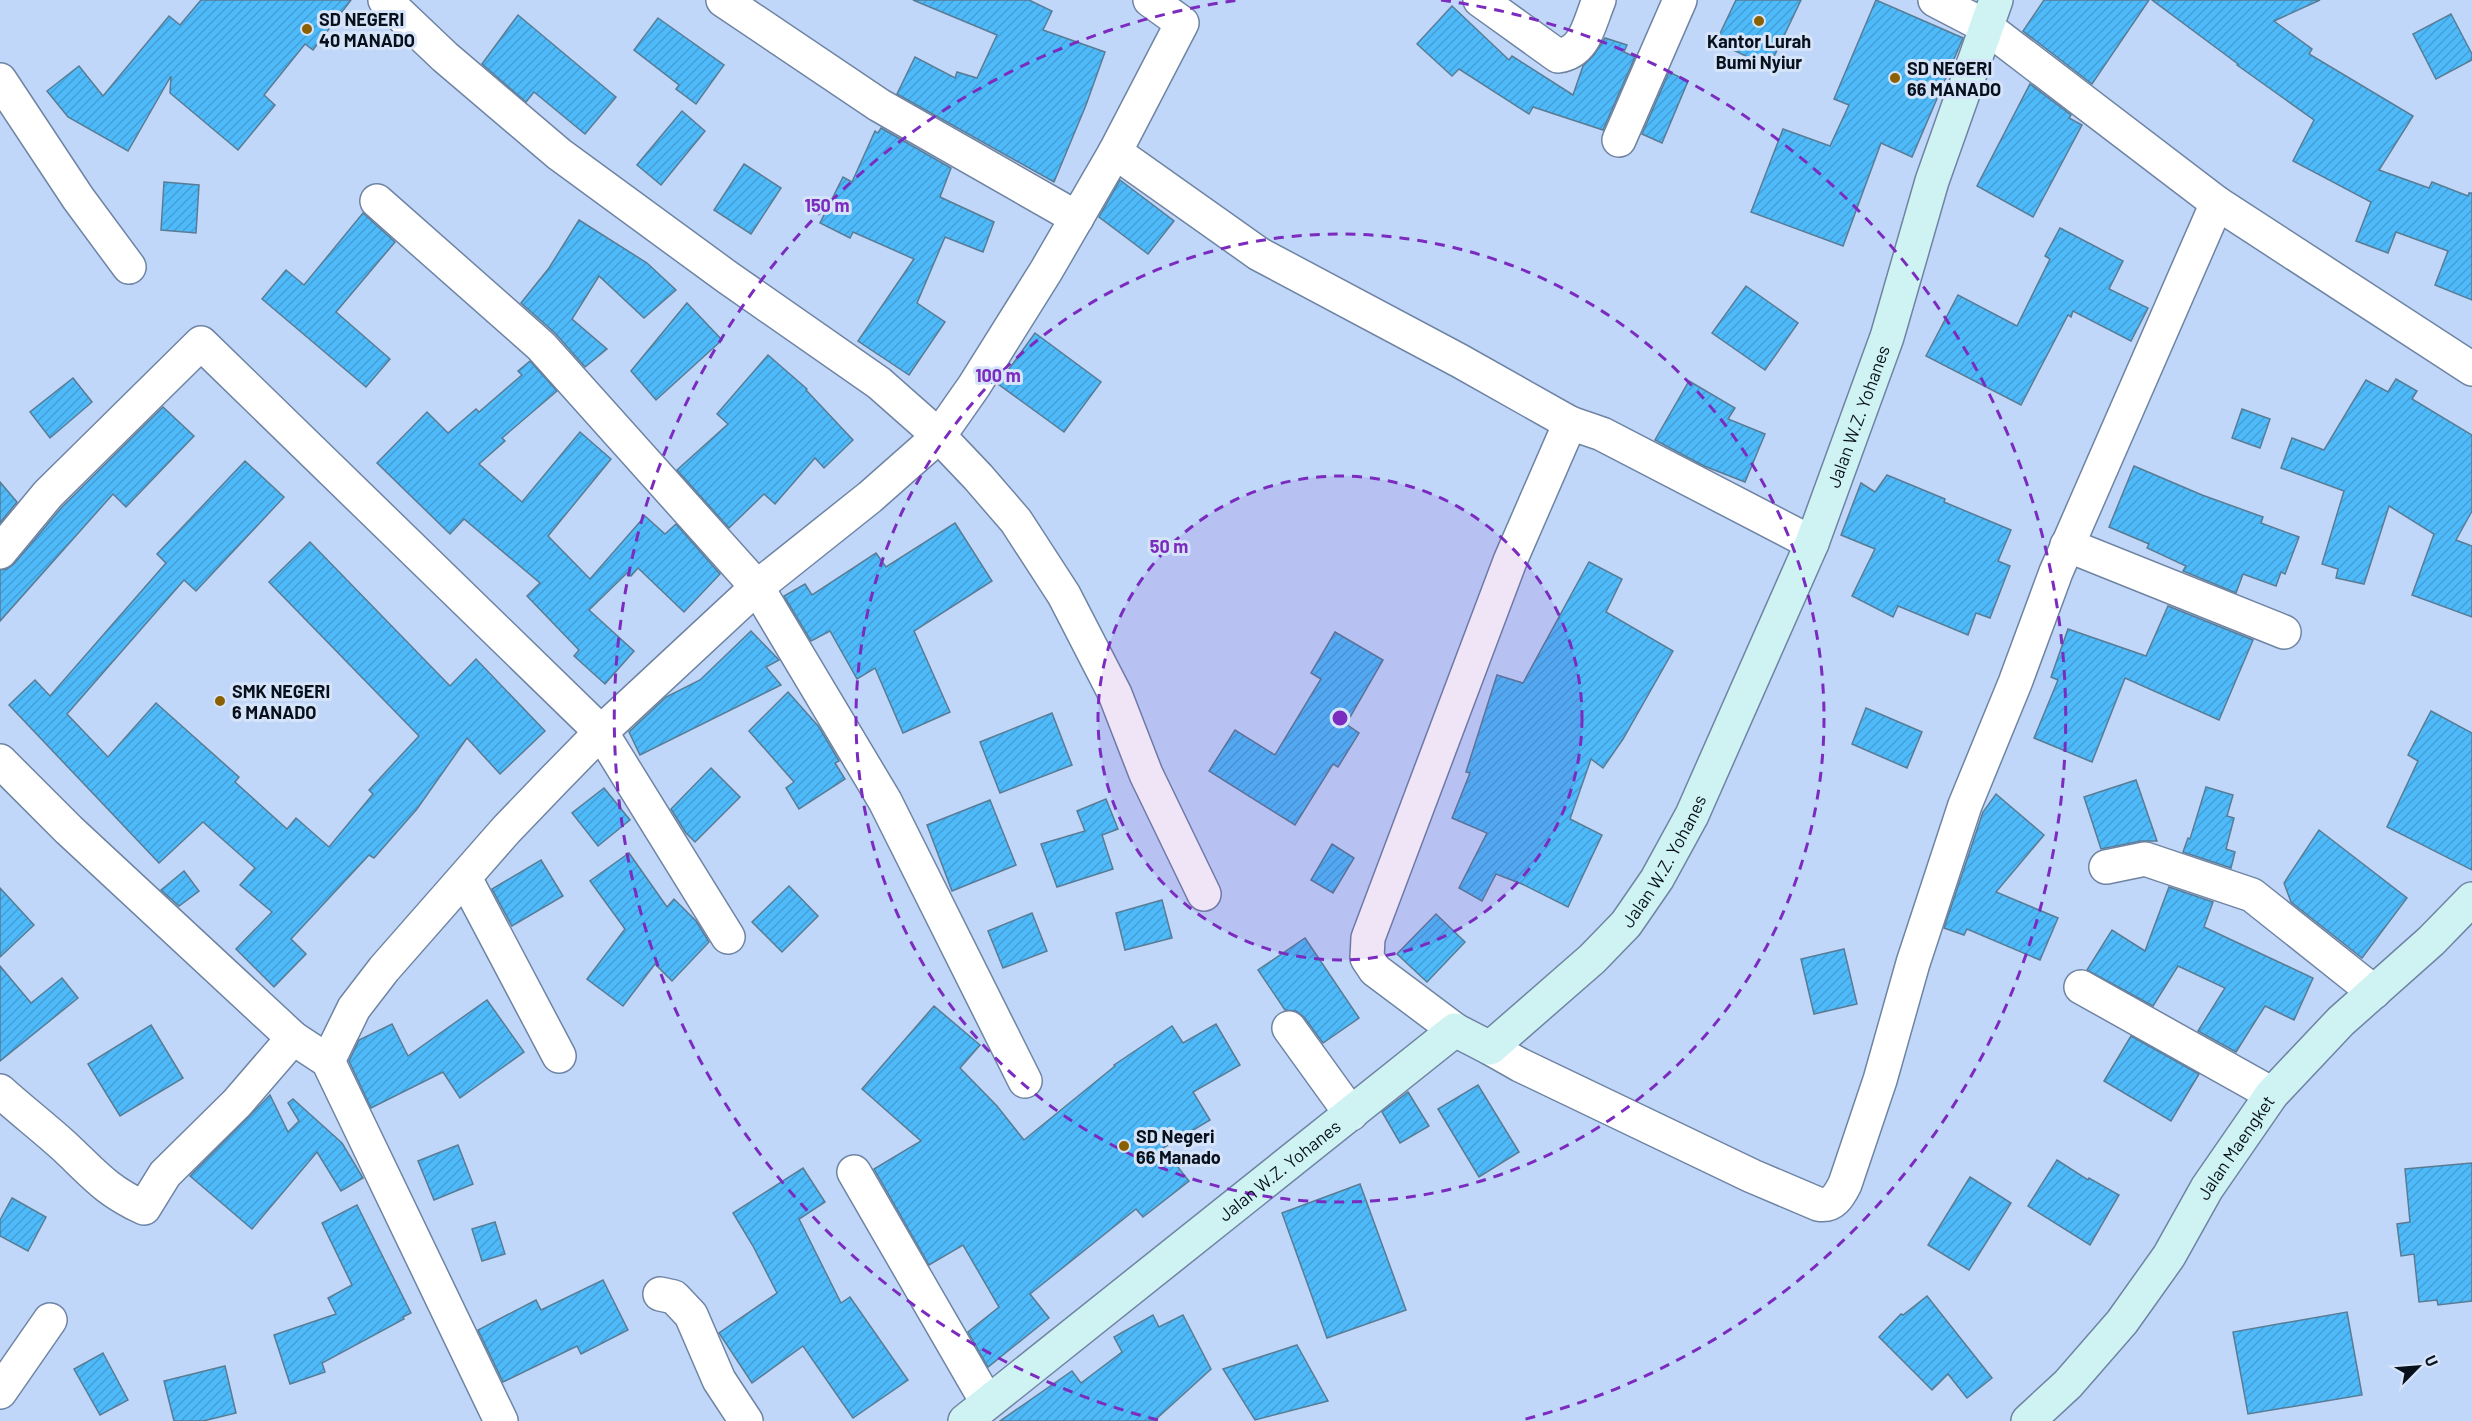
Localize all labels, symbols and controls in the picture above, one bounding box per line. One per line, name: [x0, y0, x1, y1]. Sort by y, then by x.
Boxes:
place label: SD NEGERI 40 MANADO: [319, 8, 415, 51]
marker: Kantor Lurah Bumi Nyiur: [1752, 14, 1766, 28]
marker: SD NEGERI 40 MANADO: [300, 22, 314, 36]
place label: Kantor Lurah Bumi Nyiur: [1707, 30, 1811, 73]
place label: SD NEGERI 66 MANADO: [1907, 57, 2001, 100]
marker: SD NEGERI 66 MANADO: [1888, 71, 1902, 85]
text: 150 m: [805, 194, 849, 216]
street label: Jalan W.Z. Yohanes: [1822, 342, 1894, 491]
text: 100 m: [975, 364, 1021, 386]
text: 50 m: [1150, 535, 1188, 557]
place label: SMK NEGERI 6 MANADO: [232, 680, 330, 723]
marker: SMK NEGERI 6 MANADO: [213, 694, 227, 708]
centre of rings: [1330, 708, 1350, 728]
street label: Jalan W.Z. Yohanes: [1616, 791, 1711, 931]
street label: Jalan Maengket: [2192, 1091, 2279, 1204]
street label: Jalan W.Z. Yohanes: [1214, 1115, 1345, 1226]
place label: SD Negeri 66 Manado: [1136, 1125, 1221, 1168]
marker: SD Negeri 66 Manado: [1117, 1139, 1131, 1153]
north arrow: [2388, 1337, 2448, 1397]
text: U: [2421, 1352, 2443, 1369]

